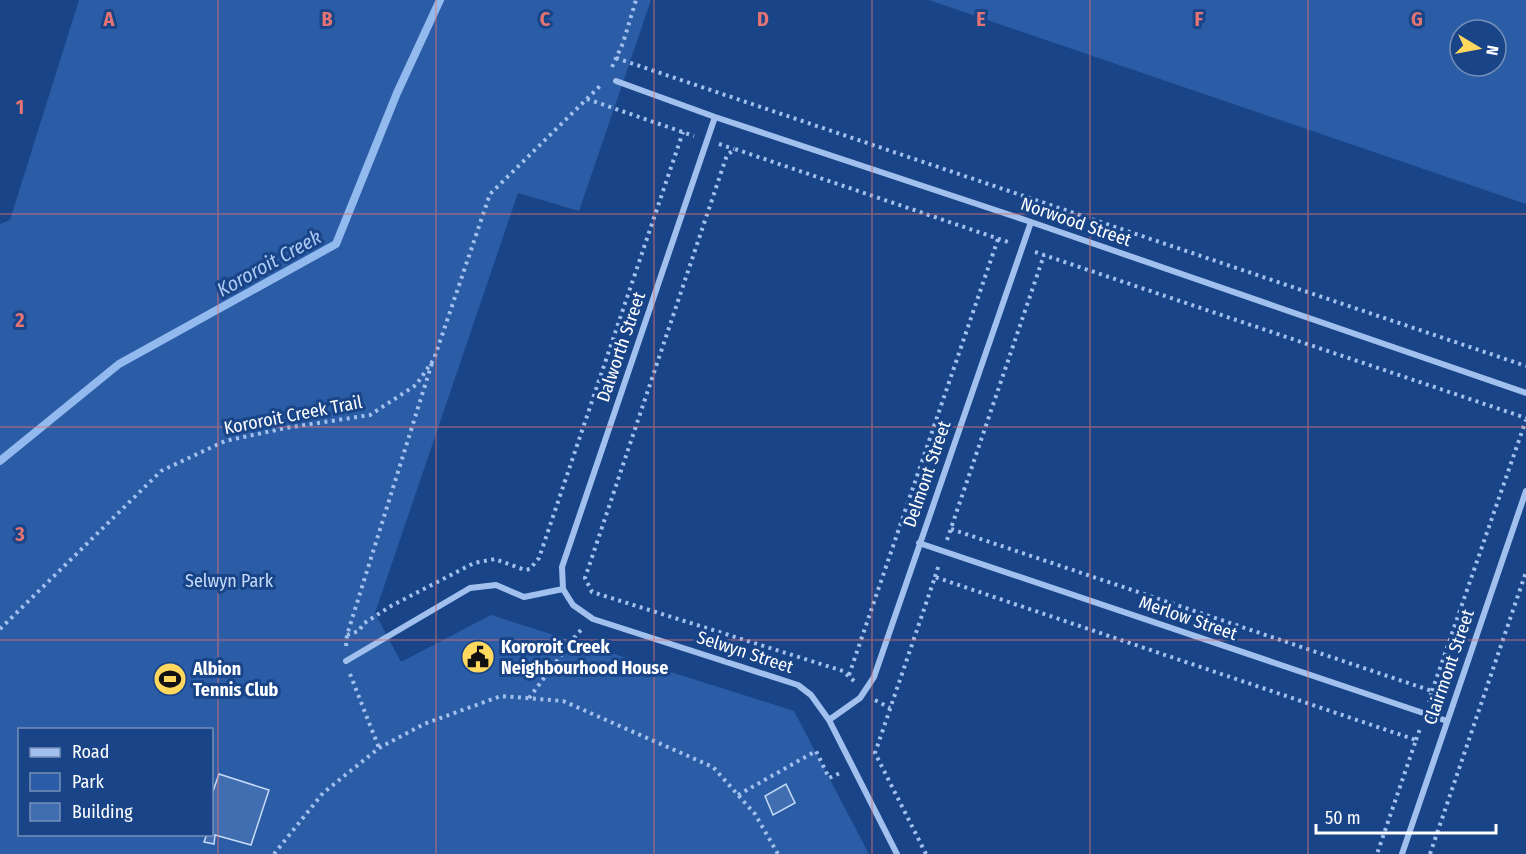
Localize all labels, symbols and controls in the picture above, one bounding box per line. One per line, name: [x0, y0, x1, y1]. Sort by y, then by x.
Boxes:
text: A: [103, 7, 116, 31]
text: B: [321, 7, 333, 31]
text: C: [540, 7, 551, 31]
text: D: [757, 7, 769, 31]
text: E: [976, 7, 986, 31]
text: F: [1195, 7, 1204, 31]
text: G: [1411, 7, 1423, 31]
north arrow: [1448, 18, 1508, 78]
text: N: [1482, 44, 1502, 57]
text: 1: [16, 95, 24, 119]
street label: Norwood Street: [1018, 193, 1134, 251]
water label: Kororoit Creek: [213, 224, 325, 302]
street label: Dalworth Street: [592, 289, 650, 405]
text: 2: [14, 308, 25, 332]
street label: Kororoit Creek Trail: [222, 391, 364, 439]
street label: Delmont Street: [898, 418, 956, 530]
text: 3: [14, 522, 25, 546]
park label: Selwyn Park: [185, 570, 274, 592]
street label: Merlow Street: [1136, 591, 1240, 645]
street label: Clairmont Street: [1419, 606, 1479, 728]
street label: Selwyn Street: [694, 626, 796, 678]
place label: Kororoit Creek Neighbourhood House: [501, 636, 668, 679]
public building icon: Kororoit Creek Neighbourhood House: [460, 639, 496, 675]
place label: Albion Tennis Club: [192, 658, 279, 701]
sports icon: Albion Tennis Club: [152, 661, 188, 697]
legend: [18, 728, 213, 836]
text: Road: [72, 741, 109, 763]
text: Park: [72, 771, 105, 793]
scale bar: [1316, 797, 1496, 835]
text: Building: [72, 801, 133, 823]
text: 50 m: [1325, 807, 1361, 829]

